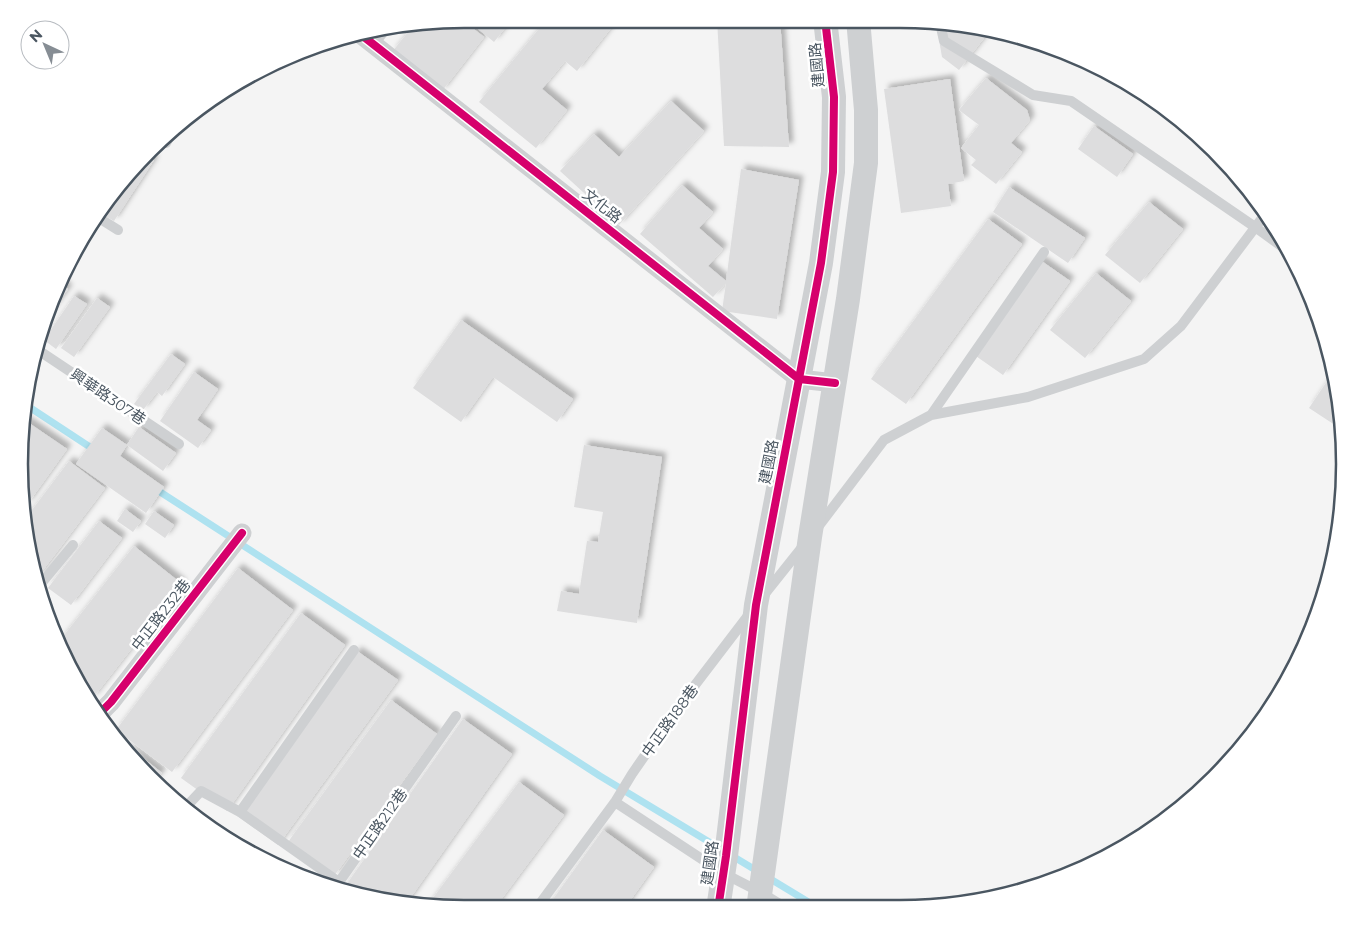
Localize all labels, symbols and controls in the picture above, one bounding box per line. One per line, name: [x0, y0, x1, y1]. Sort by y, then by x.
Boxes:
north arrow: [20, 20, 70, 70]
text: N: [26, 25, 46, 46]
street label: 建國路: [805, 42, 828, 88]
street label: 文化路: [579, 184, 626, 227]
street label: 興華路307巷: [67, 364, 150, 429]
street label: 建國路: [755, 438, 782, 486]
street label: 中正路232巷: [127, 575, 194, 654]
street label: 中正路188巷: [637, 681, 702, 760]
street label: 中正路212巷: [348, 784, 411, 863]
street label: 建國路: [697, 839, 722, 887]

